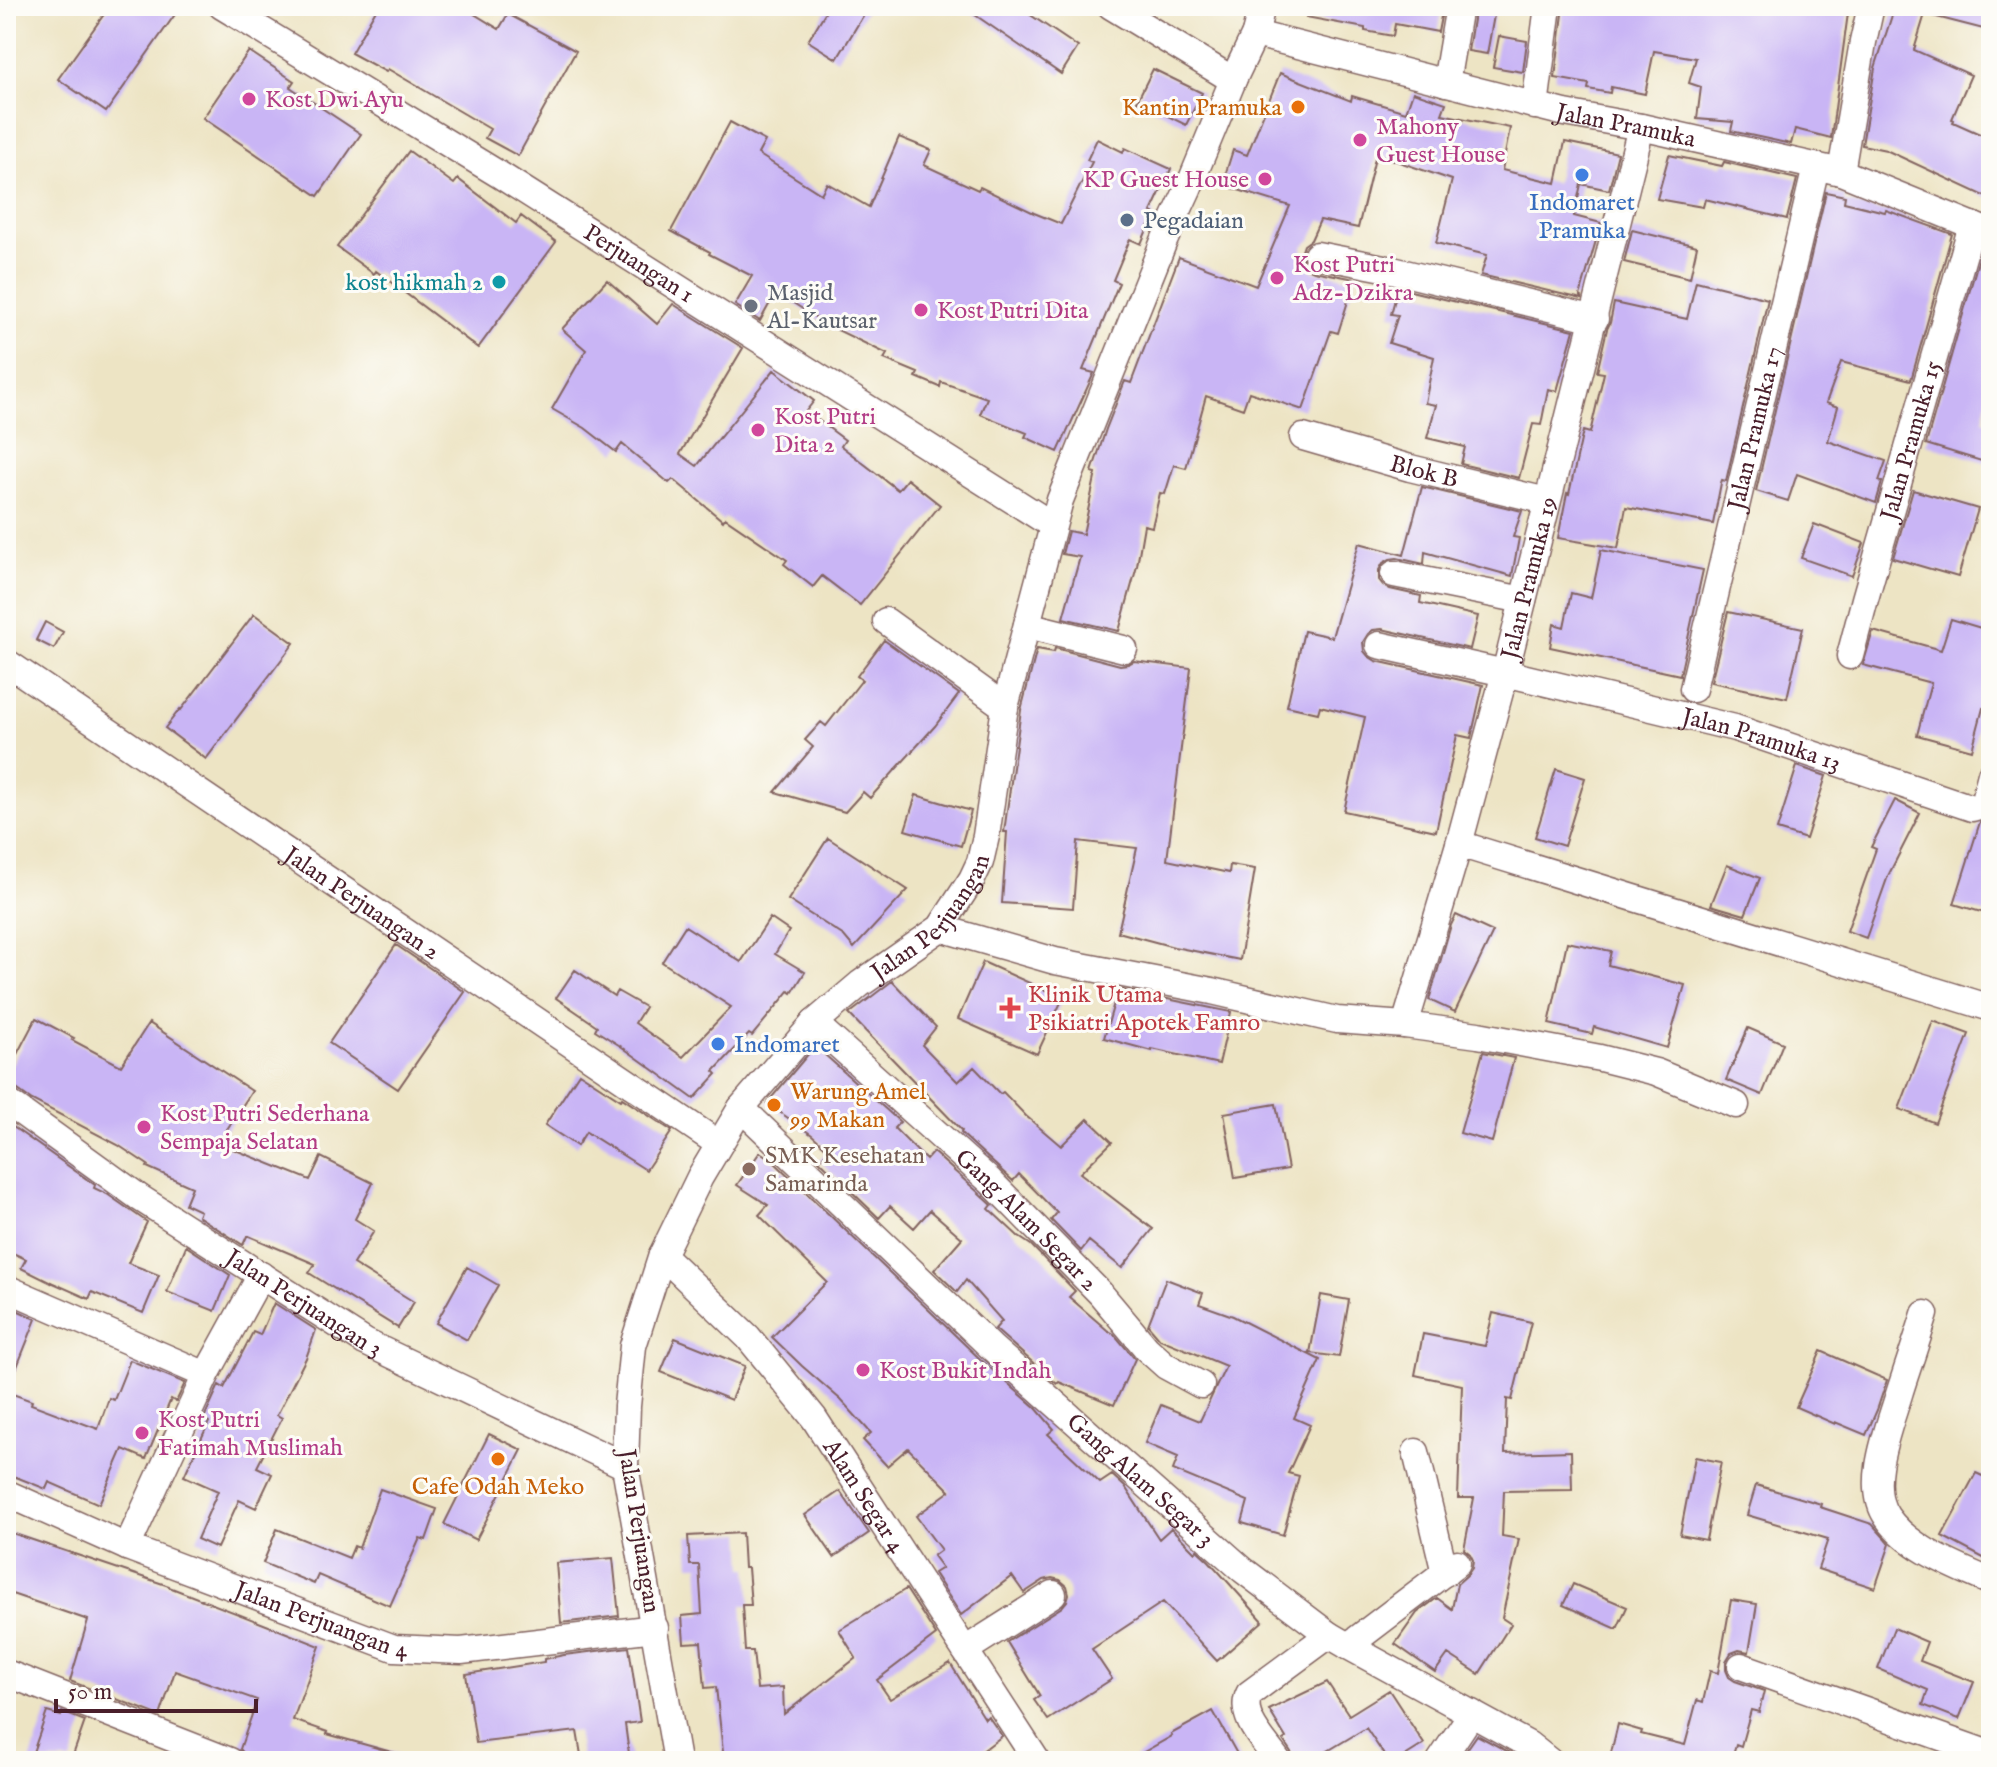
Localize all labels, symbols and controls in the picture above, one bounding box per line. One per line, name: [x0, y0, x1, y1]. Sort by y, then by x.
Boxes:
place label: Kost Dwi Ayu: [265, 85, 404, 116]
marker: Kost Dwi Ayu: [240, 90, 258, 108]
place label: Kantin Pramuka: [1122, 93, 1283, 124]
street label: Jalan Pramuka: [1549, 97, 1699, 156]
marker: Kantin Pramuka: [1289, 98, 1307, 116]
place label: Mahony Guest House: [1376, 112, 1505, 171]
marker: Mahony Guest House: [1351, 131, 1369, 149]
place label: KP Guest House: [1083, 165, 1249, 196]
marker: Indomaret Pramuka: [1573, 166, 1591, 184]
marker: KP Guest House: [1256, 170, 1274, 188]
place label: Indomaret Pramuka: [1529, 188, 1635, 247]
place label: Pegadaian: [1143, 206, 1244, 237]
marker: Pegadaian: [1118, 211, 1136, 229]
street label: Perjuangan 1: [577, 218, 699, 311]
place label: Kost Putri Adz-Dzikra: [1292, 250, 1414, 309]
place label: kost hikmah 2: [345, 268, 483, 299]
marker: Kost Putri Adz-Dzikra: [1268, 269, 1286, 287]
marker: kost hikmah 2: [490, 273, 508, 291]
place label: Masjid Al-Kautsar: [766, 278, 877, 337]
place label: Kost Putri Dita: [937, 296, 1089, 327]
marker: Masjid Al-Kautsar: [742, 297, 760, 315]
marker: Kost Putri Dita: [912, 301, 930, 319]
street label: Jalan Pramuka 17: [1721, 344, 1790, 516]
street label: Jalan Pramuka 15: [1873, 357, 1949, 527]
place label: Kost Putri Dita 2: [774, 402, 876, 461]
marker: Kost Putri Dita 2: [749, 421, 767, 439]
street label: Blok B: [1386, 449, 1461, 496]
street label: Jalan Pramuka 19: [1494, 494, 1565, 666]
street label: Jalan Pramuka 13: [1676, 701, 1845, 780]
street label: Jalan Perjuangan 2: [275, 839, 445, 968]
street label: Jalan Perjuangan: [863, 852, 998, 990]
place label: Klinik Utama Psikiatri Apotek Famro: [1028, 980, 1260, 1039]
marker: Klinik Utama Psikiatri Apotek Famro: [999, 997, 1021, 1019]
place label: Indomaret: [734, 1030, 840, 1061]
marker: Indomaret: [709, 1035, 727, 1053]
place label: Warung Amel 99 Makan: [789, 1077, 927, 1136]
marker: Warung Amel 99 Makan: [765, 1096, 783, 1114]
place label: Kost Putri Sederhana Sempaja Selatan: [160, 1099, 370, 1158]
marker: Kost Putri Sederhana Sempaja Selatan: [135, 1118, 153, 1136]
place label: SMK Kesehatan Samarinda: [765, 1141, 925, 1200]
street label: Gang Alam Segar 2: [948, 1143, 1104, 1299]
marker: SMK Kesehatan Samarinda: [740, 1160, 758, 1178]
street label: Jalan Perjuangan 3: [217, 1241, 387, 1365]
place label: Kost Bukit Indah: [879, 1356, 1051, 1387]
marker: Kost Bukit Indah: [854, 1361, 872, 1379]
place label: Kost Putri Fatimah Muslimah: [158, 1405, 343, 1464]
street label: Gang Alam Segar 3: [1059, 1407, 1220, 1554]
marker: Kost Putri Fatimah Muslimah: [133, 1424, 151, 1442]
street label: Alam Segar 4: [814, 1433, 912, 1559]
street label: Jalan Perjuangan: [610, 1444, 667, 1616]
marker: Cafe Odah Meko: [489, 1450, 507, 1468]
place label: Cafe Odah Meko: [412, 1472, 584, 1503]
street label: Jalan Perjuangan 4: [227, 1574, 408, 1666]
scale bar: [56, 1663, 256, 1713]
text: 50 m: [68, 1677, 112, 1708]

